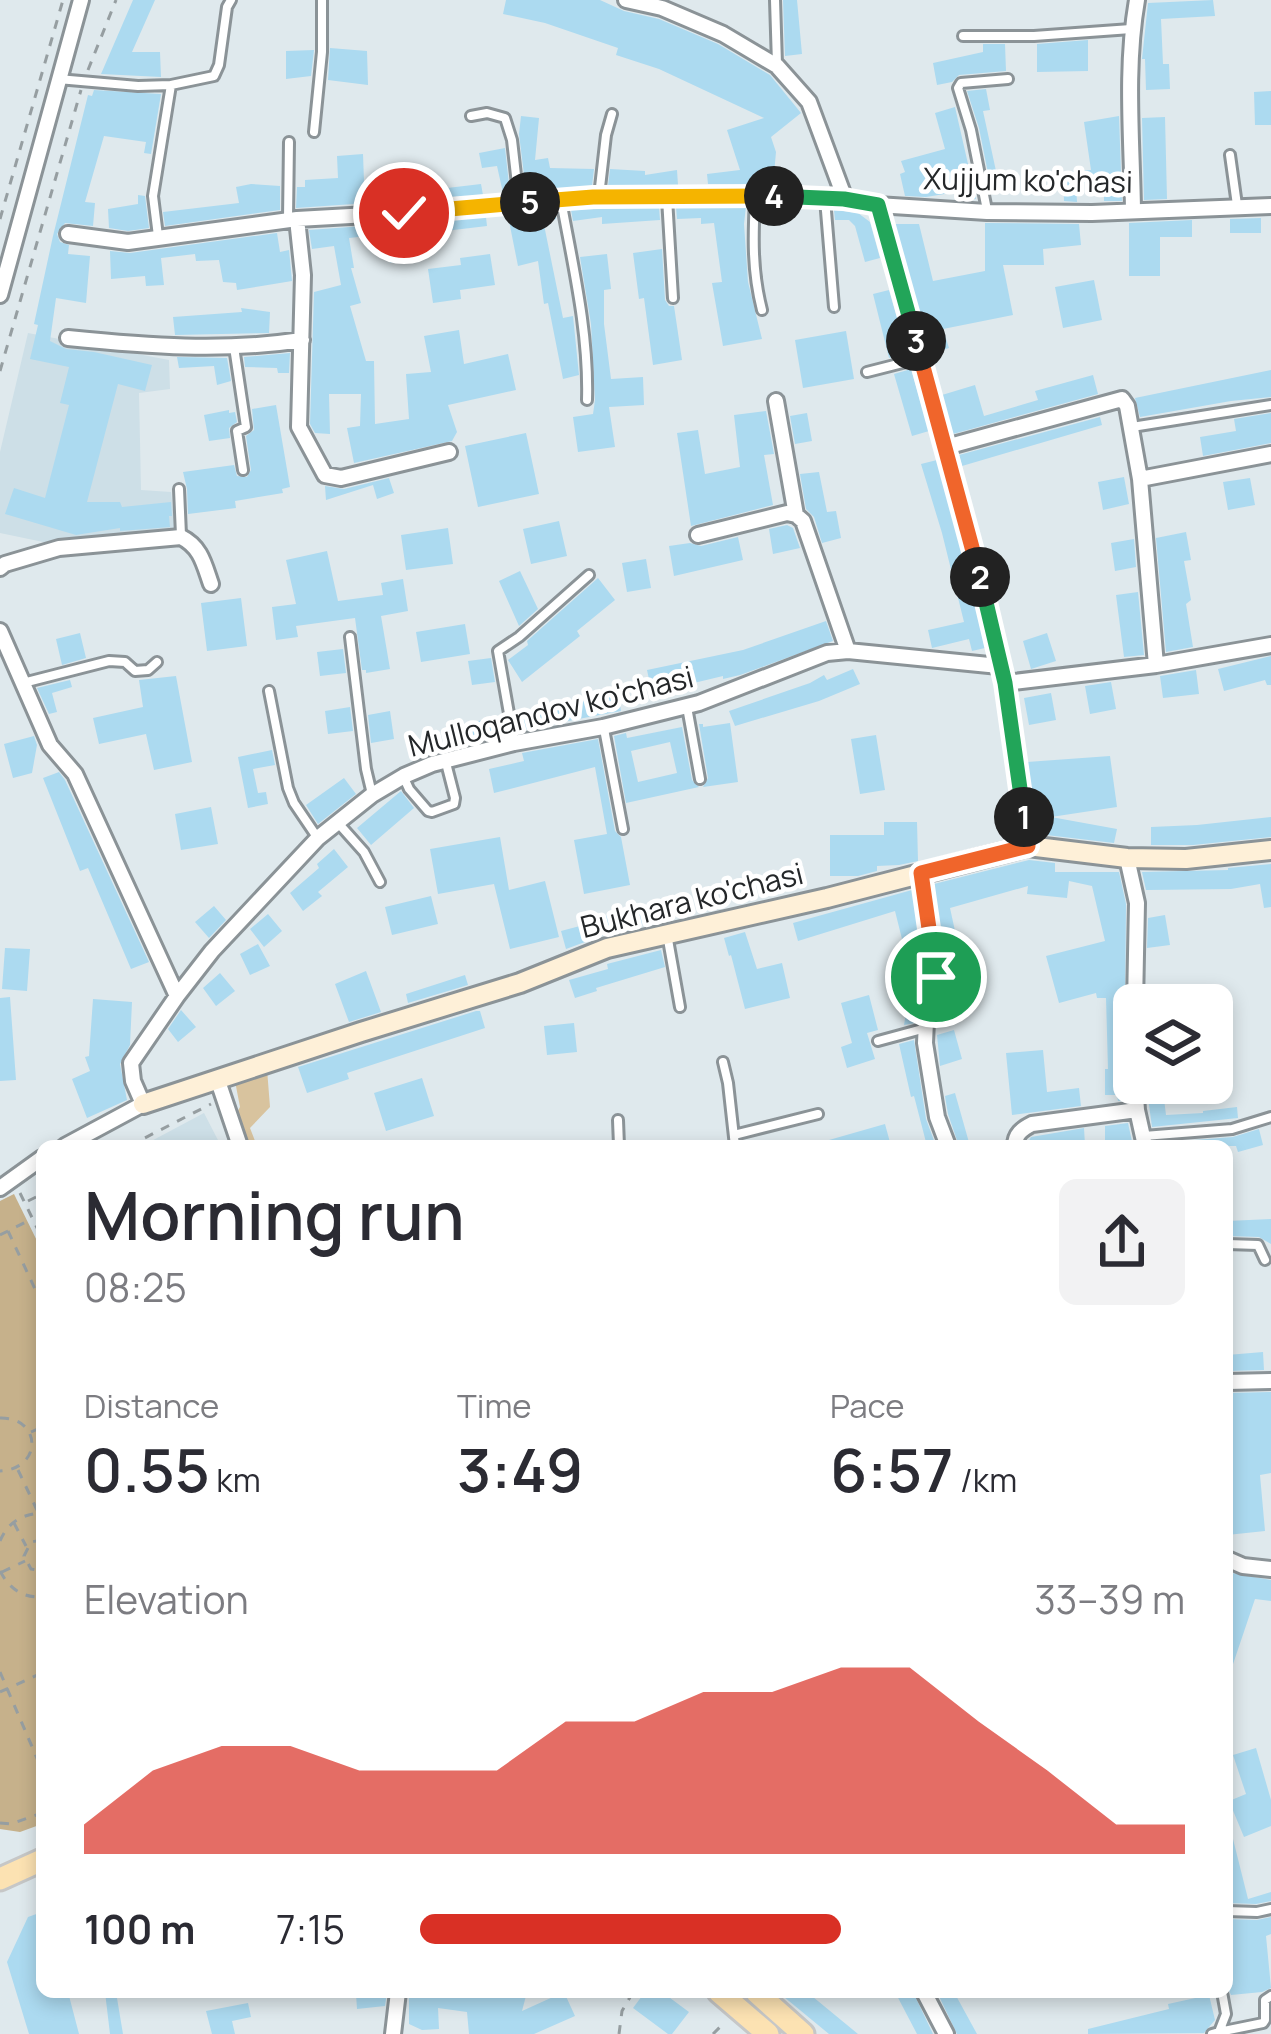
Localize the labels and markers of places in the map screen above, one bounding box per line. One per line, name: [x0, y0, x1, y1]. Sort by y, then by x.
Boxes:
pin: [353, 162, 455, 264]
pin: 4: [744, 166, 804, 226]
pin: 5: [500, 172, 560, 232]
pin: 3: [886, 311, 946, 371]
pin: 2: [950, 547, 1010, 607]
pin: 1: [994, 787, 1054, 847]
pin: [885, 926, 987, 1028]

